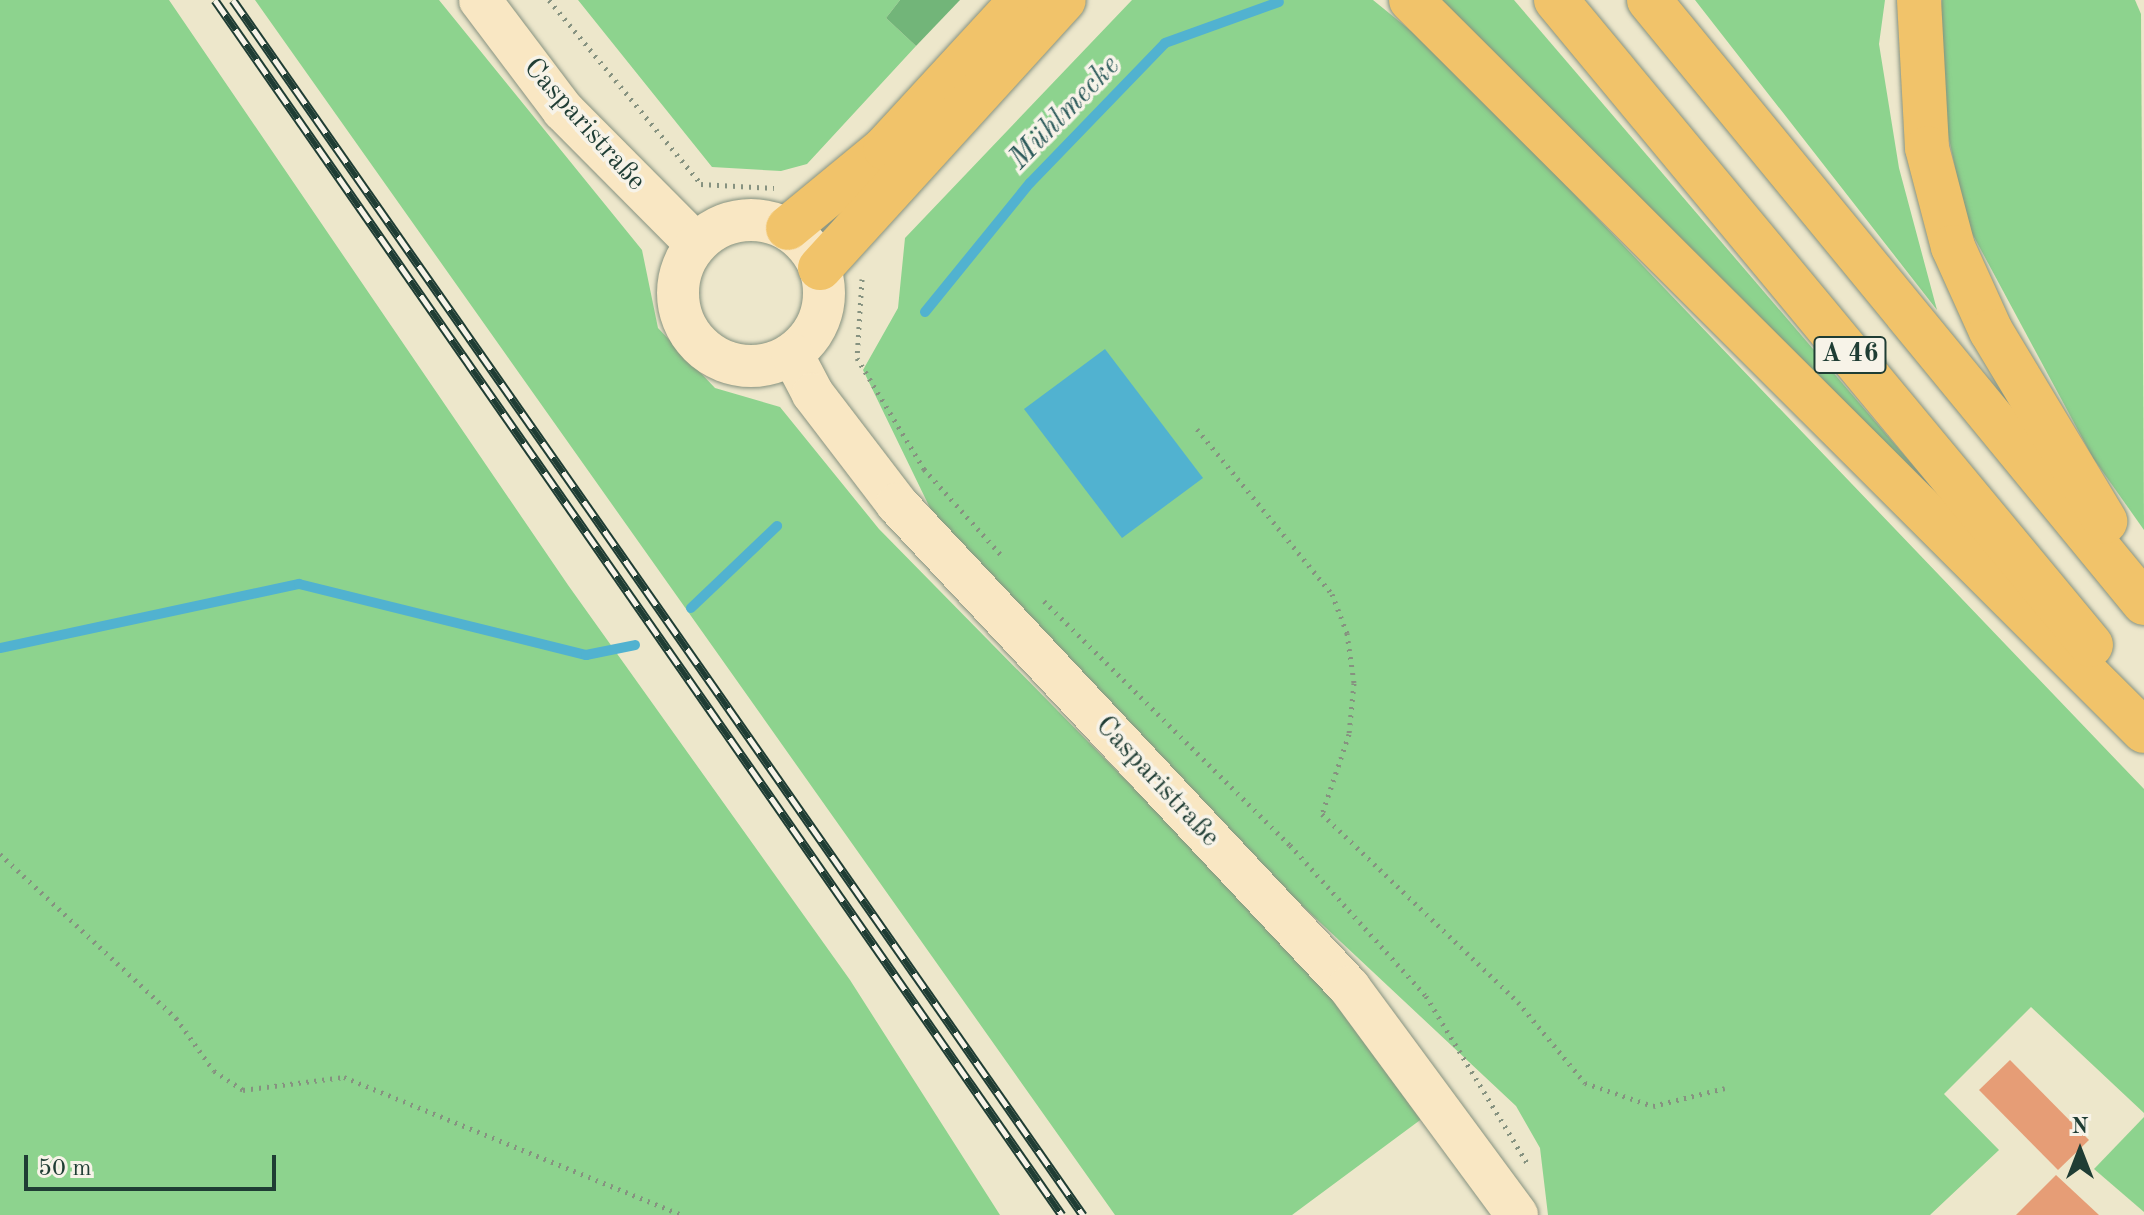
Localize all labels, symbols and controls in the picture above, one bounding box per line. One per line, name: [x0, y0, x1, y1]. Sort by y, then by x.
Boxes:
water label: Mühlmecke: [1002, 49, 1128, 177]
street label: Casparistraße: [516, 52, 652, 198]
road number: A 46: [1812, 333, 1888, 377]
street label: Casparistraße: [1088, 709, 1226, 855]
north arrow: [2040, 1111, 2120, 1191]
text: N: [2072, 1116, 2088, 1138]
scale bar: [28, 1139, 280, 1189]
text: 50 m: [38, 1157, 92, 1181]

